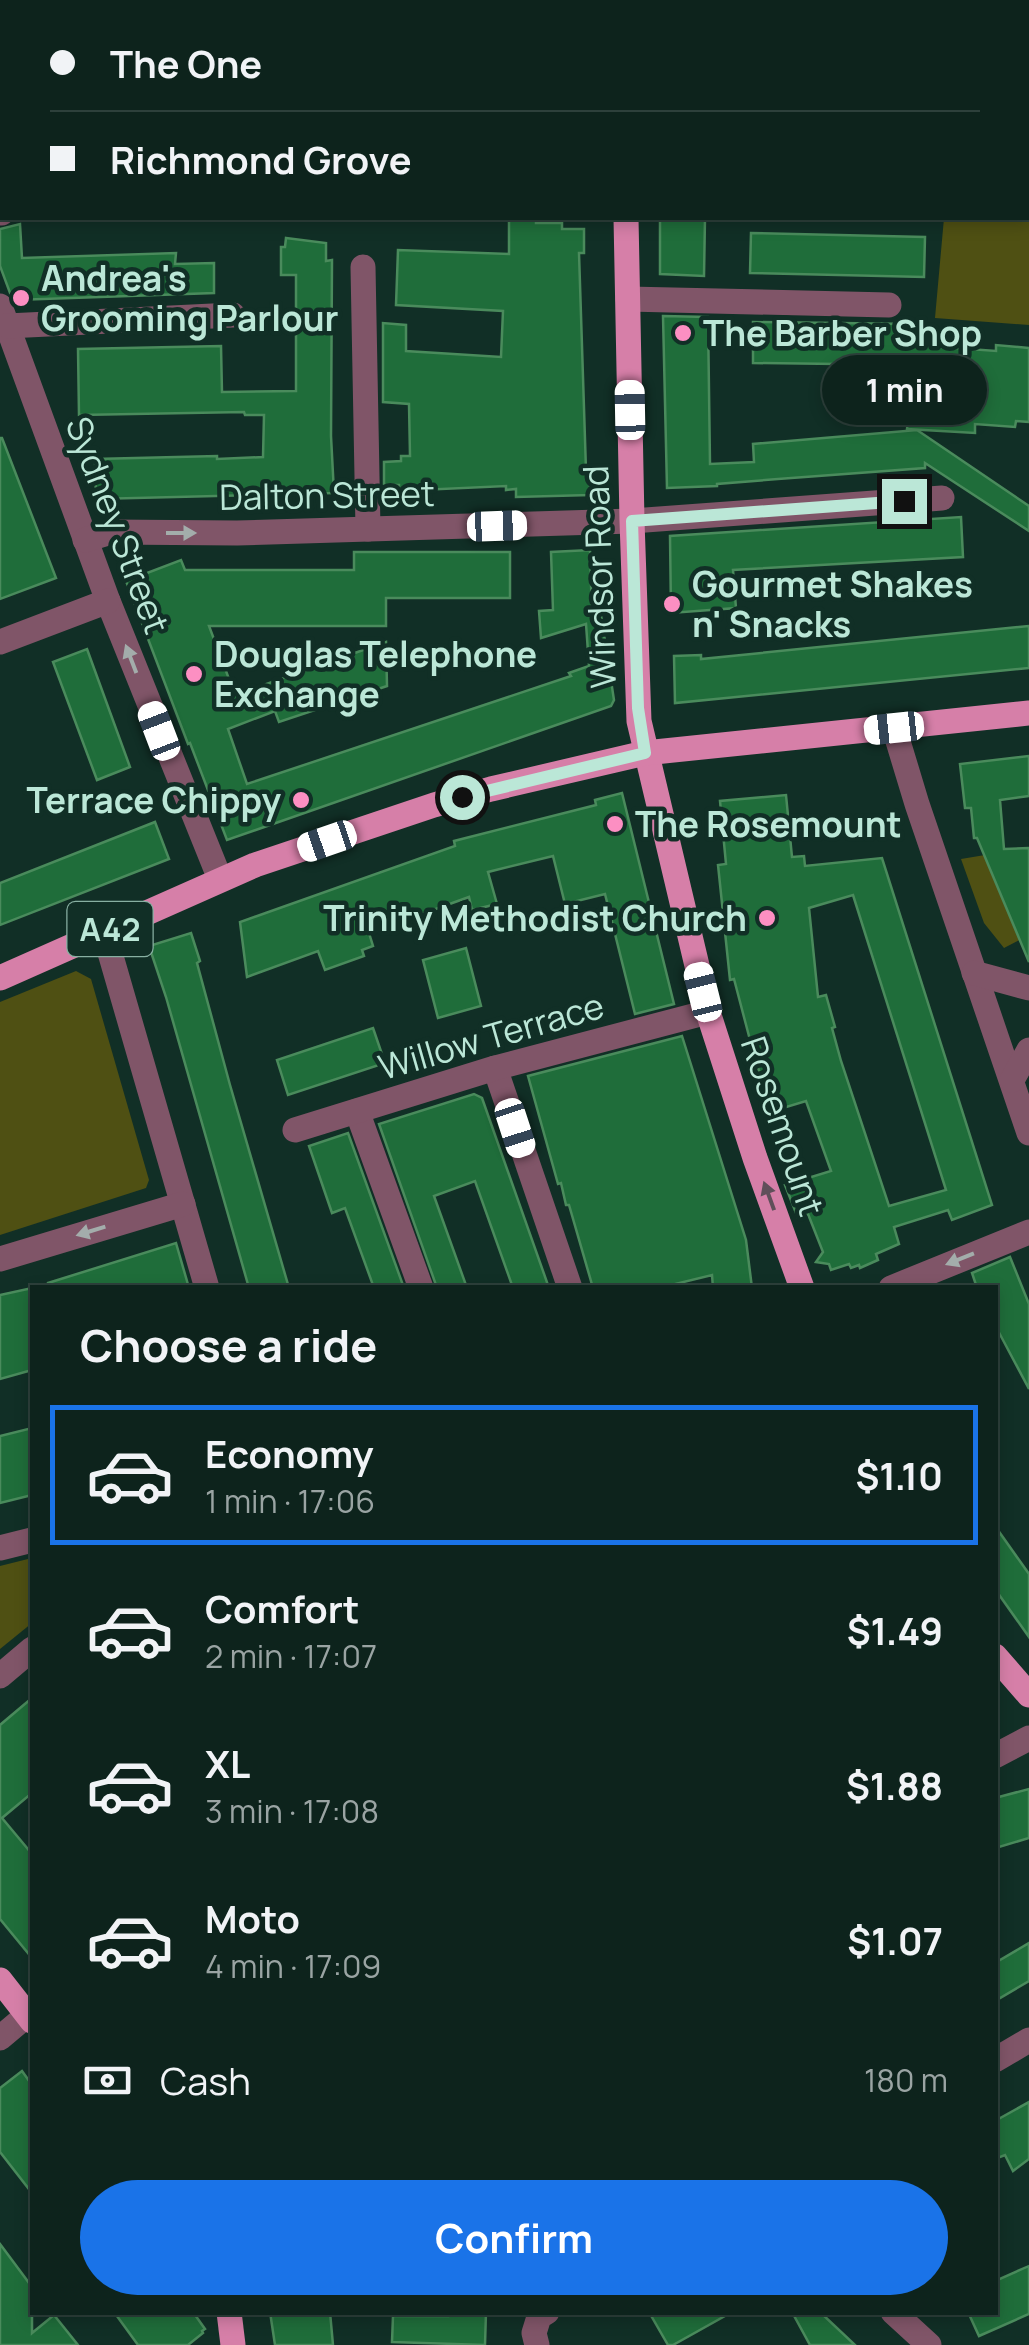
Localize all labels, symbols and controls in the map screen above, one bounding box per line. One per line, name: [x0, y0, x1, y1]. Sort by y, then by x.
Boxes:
text: The One: [110, 37, 262, 89]
text: Richmond Grove: [110, 133, 412, 185]
place label: Andrea's Grooming Parlour: [41, 254, 339, 342]
marker: Andrea's Grooming Parlour: [10, 287, 32, 309]
place label: The Barber Shop: [703, 309, 982, 357]
marker: The Barber Shop: [672, 322, 694, 344]
callout: 1 min: [822, 356, 986, 426]
text: 1 min: [865, 368, 944, 412]
car: [614, 380, 646, 440]
street label: Sydney Street: [55, 410, 181, 640]
street label: Windsor Road: [571, 465, 627, 689]
street label: Dalton Street: [219, 469, 435, 521]
route end: [882, 479, 927, 524]
car: [466, 510, 528, 542]
one-way arrow: [166, 525, 198, 541]
place label: Gourmet Shakes n' Snacks: [692, 560, 973, 648]
marker: Gourmet Shakes n' Snacks: [661, 593, 683, 615]
place label: Douglas Telephone Exchange: [214, 630, 537, 718]
one-way arrow: [122, 644, 138, 674]
marker: Douglas Telephone Exchange: [183, 663, 205, 685]
car: [134, 698, 184, 764]
car: [863, 710, 925, 746]
route start: [440, 775, 485, 820]
place label: Terrace Chippy: [27, 776, 281, 824]
marker: Terrace Chippy: [290, 789, 312, 811]
place label: The Rosemount: [635, 800, 902, 848]
marker: The Rosemount: [604, 813, 626, 835]
car: [294, 817, 360, 865]
place label: Trinity Methodist Church: [323, 894, 747, 942]
road number: A42: [68, 902, 152, 956]
marker: Trinity Methodist Church: [756, 907, 778, 929]
car: [681, 959, 725, 1025]
street label: Willow Terrace: [373, 981, 609, 1091]
street label: Rosemount: [730, 1030, 836, 1222]
car: [491, 1095, 539, 1161]
one-way arrow: [761, 1180, 776, 1210]
one-way arrow: [76, 1224, 106, 1239]
one-way arrow: [944, 1252, 974, 1268]
text: Choose a ride: [80, 1314, 377, 1376]
text: Economy: [205, 1427, 374, 1479]
icon: car: [85, 1430, 175, 1520]
text: $1.10: [855, 1449, 943, 1501]
text: 1 min · 17:06: [205, 1479, 375, 1523]
text: Comfort: [205, 1582, 359, 1634]
icon: car: [85, 1585, 175, 1675]
text: $1.49: [847, 1604, 943, 1656]
text: 2 min · 17:07: [205, 1634, 377, 1678]
text: XL: [205, 1737, 250, 1789]
icon: car: [85, 1740, 175, 1830]
text: $1.88: [846, 1759, 943, 1811]
text: 3 min · 17:08: [205, 1789, 379, 1833]
text: Moto: [205, 1892, 300, 1944]
icon: car: [85, 1895, 175, 1985]
text: $1.07: [847, 1914, 943, 1966]
text: 4 min · 17:09: [205, 1944, 381, 1988]
icon: cash: [80, 2053, 135, 2108]
text: Cash: [160, 2054, 251, 2106]
text: 180 m: [864, 2058, 948, 2102]
button: Confirm: [80, 2180, 948, 2295]

